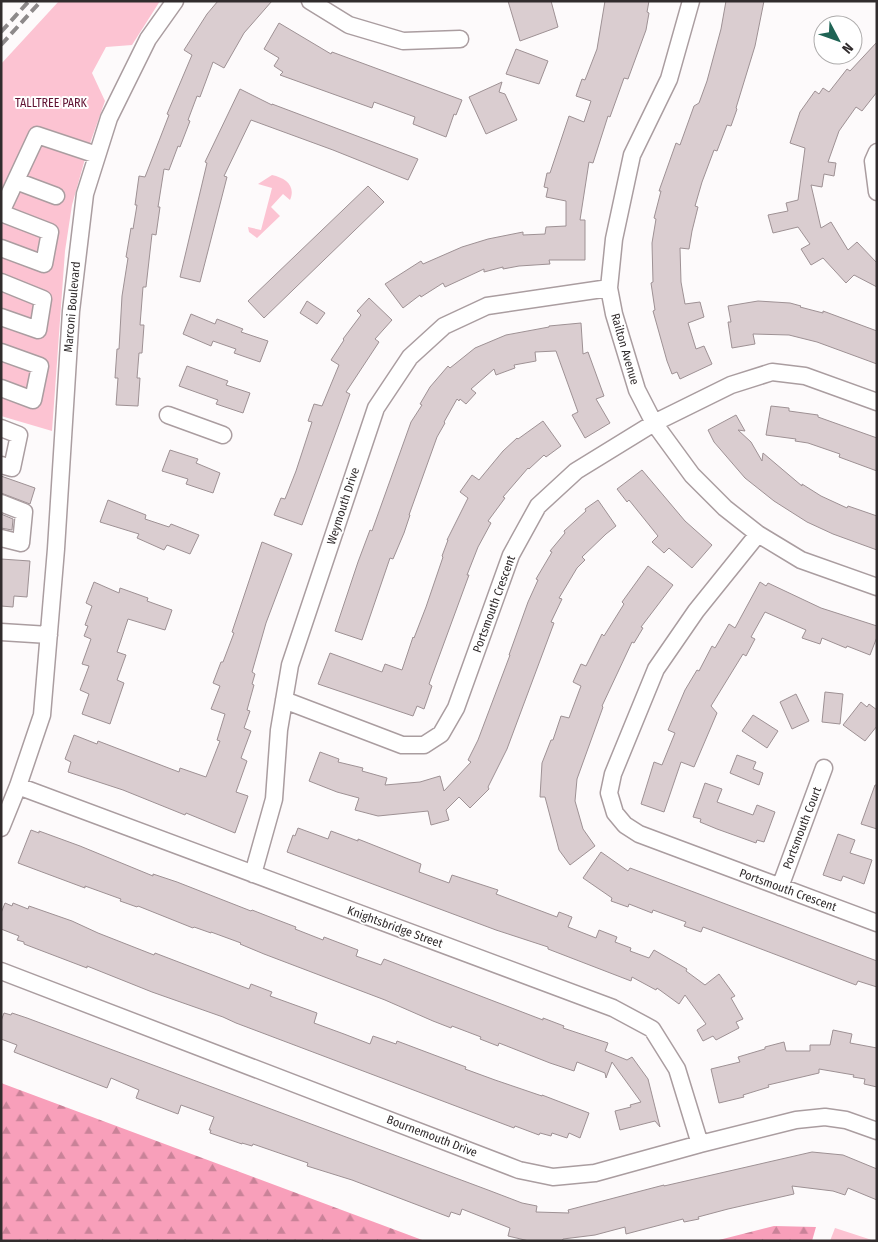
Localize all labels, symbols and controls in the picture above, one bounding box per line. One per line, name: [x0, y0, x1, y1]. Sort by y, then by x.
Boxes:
north arrow: [813, 15, 863, 65]
text: N: [838, 39, 857, 57]
park label: TALLTREE PARK: [15, 96, 88, 110]
street label: Marconi Boulevard: [61, 261, 83, 353]
street label: Railton Avenue: [608, 312, 642, 386]
street label: Weymouth Drive: [324, 466, 362, 546]
street label: Portsmouth Crescent: [470, 553, 518, 654]
street label: Portsmouth Court: [780, 785, 824, 871]
street label: Portsmouth Crescent: [738, 866, 839, 914]
street label: Knightsbridge Street: [345, 903, 445, 951]
street label: Bournemouth Drive: [385, 1112, 479, 1160]

